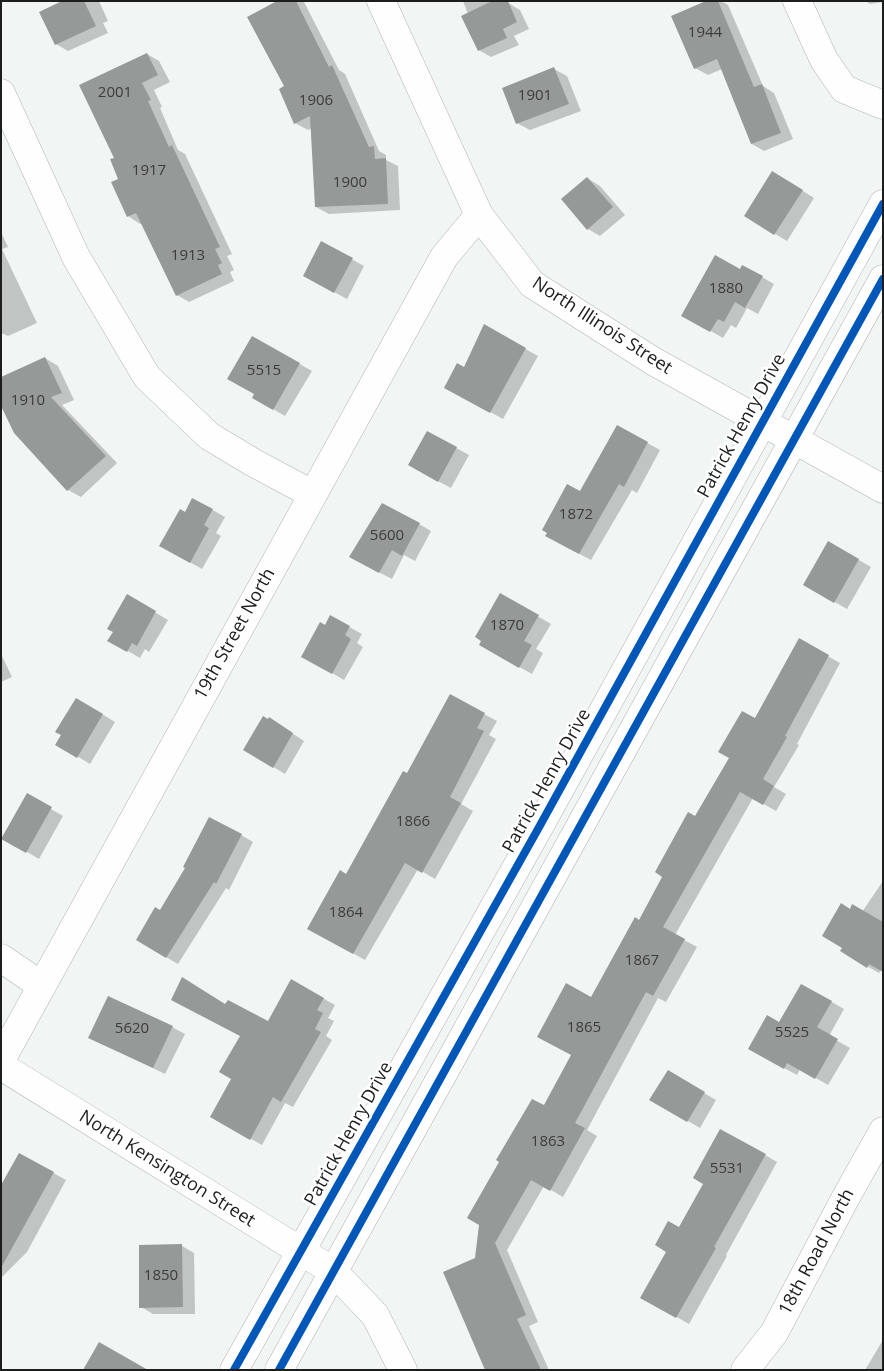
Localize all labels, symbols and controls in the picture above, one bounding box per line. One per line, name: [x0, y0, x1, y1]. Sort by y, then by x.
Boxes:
house number: 1944: [688, 24, 722, 42]
house number: 2001: [98, 84, 132, 102]
house number: 1901: [518, 87, 552, 105]
house number: 1906: [299, 92, 333, 110]
house number: 1917: [132, 162, 166, 180]
house number: 1900: [333, 174, 367, 192]
house number: 1913: [171, 247, 205, 265]
street label: North Illinois Street: [528, 273, 676, 379]
house number: 1880: [709, 280, 743, 298]
street label: Patrick Henry Drive: [693, 350, 791, 502]
house number: 5515: [247, 362, 281, 380]
house number: 1910: [11, 392, 45, 410]
house number: 1872: [559, 506, 593, 524]
house number: 5600: [370, 527, 404, 545]
street label: 19th Street North: [190, 565, 280, 703]
house number: 1870: [490, 617, 524, 635]
street label: Patrick Henry Drive: [498, 705, 596, 857]
house number: 1866: [396, 813, 430, 831]
house number: 1864: [329, 904, 363, 922]
house number: 1867: [625, 952, 659, 970]
house number: 1865: [567, 1019, 601, 1037]
house number: 5620: [115, 1020, 149, 1038]
house number: 5525: [775, 1024, 809, 1042]
street label: Patrick Henry Drive: [300, 1058, 398, 1210]
street label: North Kensington Street: [75, 1106, 259, 1232]
house number: 1863: [531, 1133, 565, 1151]
house number: 5531: [710, 1160, 744, 1178]
street label: 18th Road North: [775, 1185, 859, 1319]
house number: 1850: [144, 1267, 178, 1285]

